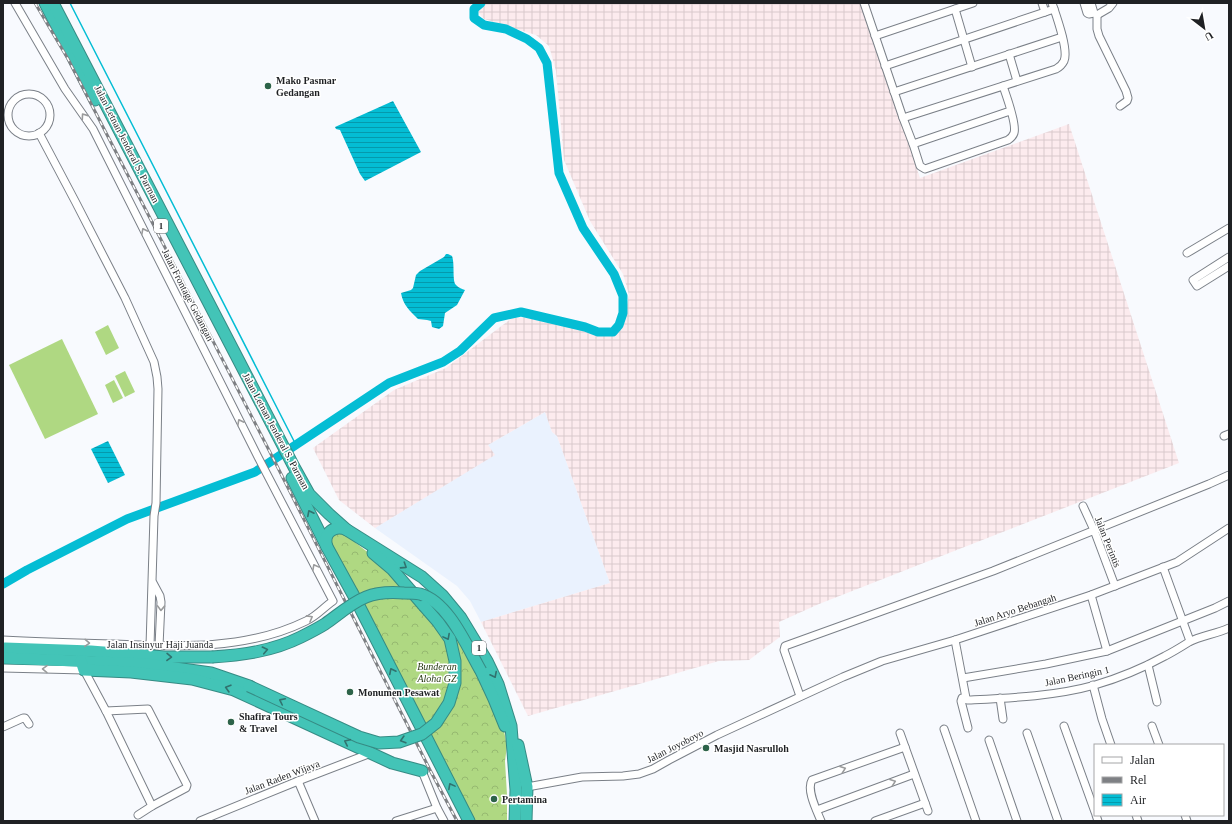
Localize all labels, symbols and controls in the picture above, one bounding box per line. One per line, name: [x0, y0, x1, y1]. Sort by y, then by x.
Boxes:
north arrow: [1184, 8, 1224, 48]
text: U: [1203, 29, 1216, 44]
place label: Mako Pasmar Gedangan: [276, 75, 337, 98]
marker: Mako Pasmar Gedangan: [263, 81, 273, 91]
street label: Jalan Letnan Jenderal S. Parman: [93, 83, 161, 205]
one-way arrow: [81, 113, 89, 120]
road number: 1: [154, 219, 168, 233]
one-way arrow: [141, 228, 149, 235]
street label: Jalan Frontage Gedangan: [160, 247, 216, 343]
street label: Jalan Letnan Jenderal S. Parman: [241, 371, 311, 491]
one-way arrow: [237, 419, 245, 427]
one-way arrow: [307, 509, 315, 517]
street label: Jalan Perintis: [1093, 515, 1123, 569]
one-way arrow: [399, 561, 406, 568]
one-way arrow: [313, 564, 320, 571]
street label: Jalan Aryo Bebangah: [973, 592, 1057, 628]
one-way arrow: [156, 605, 165, 611]
one-way arrow: [306, 616, 313, 623]
one-way arrow: [443, 633, 450, 640]
one-way arrow: [84, 639, 90, 647]
street label: Jalan Insinyur Haji Juanda: [107, 639, 214, 650]
road number: 1: [472, 641, 486, 655]
one-way arrow: [262, 646, 268, 654]
one-way arrow: [166, 653, 172, 661]
park label: Bunderan Aloha GZ: [416, 661, 457, 684]
street label: Jalan Beringin 1: [1044, 664, 1110, 688]
one-way arrow: [42, 665, 48, 673]
one-way arrow: [389, 667, 396, 675]
one-way arrow: [489, 671, 497, 678]
one-way arrow: [225, 685, 232, 693]
marker: Monumen Pesawat: [345, 687, 355, 697]
place label: Monumen Pesawat: [358, 687, 440, 698]
one-way arrow: [279, 699, 286, 706]
place label: Shafira Tours & Travel: [239, 711, 298, 734]
marker: Shafira Tours & Travel: [226, 717, 236, 727]
street label: Jalan Joyoboyo: [645, 727, 705, 765]
one-way arrow: [400, 735, 407, 744]
one-way arrow: [343, 739, 351, 747]
marker: Masjid Nasrulloh: [701, 743, 711, 753]
place label: Masjid Nasrulloh: [714, 743, 789, 754]
legend: [1094, 744, 1224, 816]
text: Jalan: [1130, 753, 1155, 767]
street label: Jalan Raden Wijaya: [243, 757, 322, 796]
one-way arrow: [840, 765, 847, 773]
text: Rel: [1130, 773, 1147, 787]
one-way arrow: [889, 778, 896, 786]
one-way arrow: [448, 783, 456, 791]
text: Air: [1130, 793, 1146, 807]
marker: Pertamina: [489, 794, 499, 804]
place label: Pertamina: [502, 794, 547, 805]

